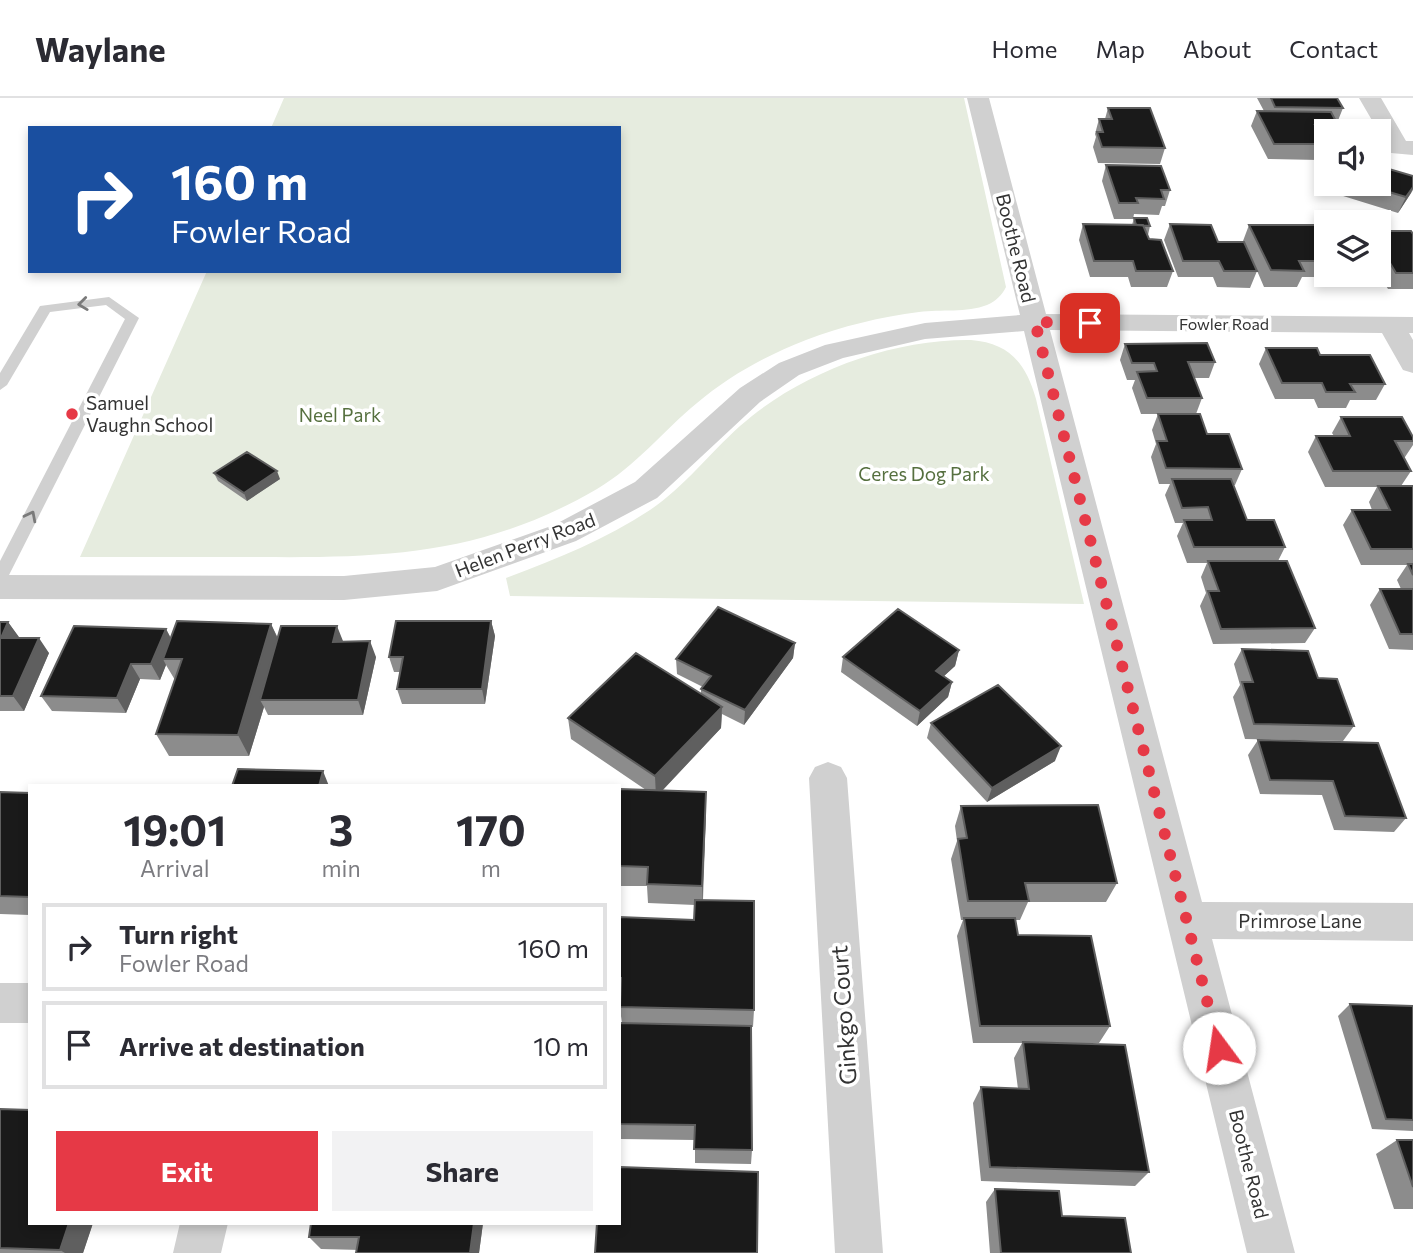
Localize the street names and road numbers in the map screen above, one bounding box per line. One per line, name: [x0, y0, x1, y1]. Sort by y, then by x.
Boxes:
street label: Boothe Road: [992, 191, 1041, 305]
street label: Fowler Road: [1179, 314, 1269, 333]
street label: Helen Perry Road: [451, 507, 598, 582]
street label: Primrose Lane: [1238, 909, 1362, 932]
street label: Ginkgo Court: [824, 944, 862, 1086]
street label: Boothe Road: [1225, 1107, 1274, 1221]

